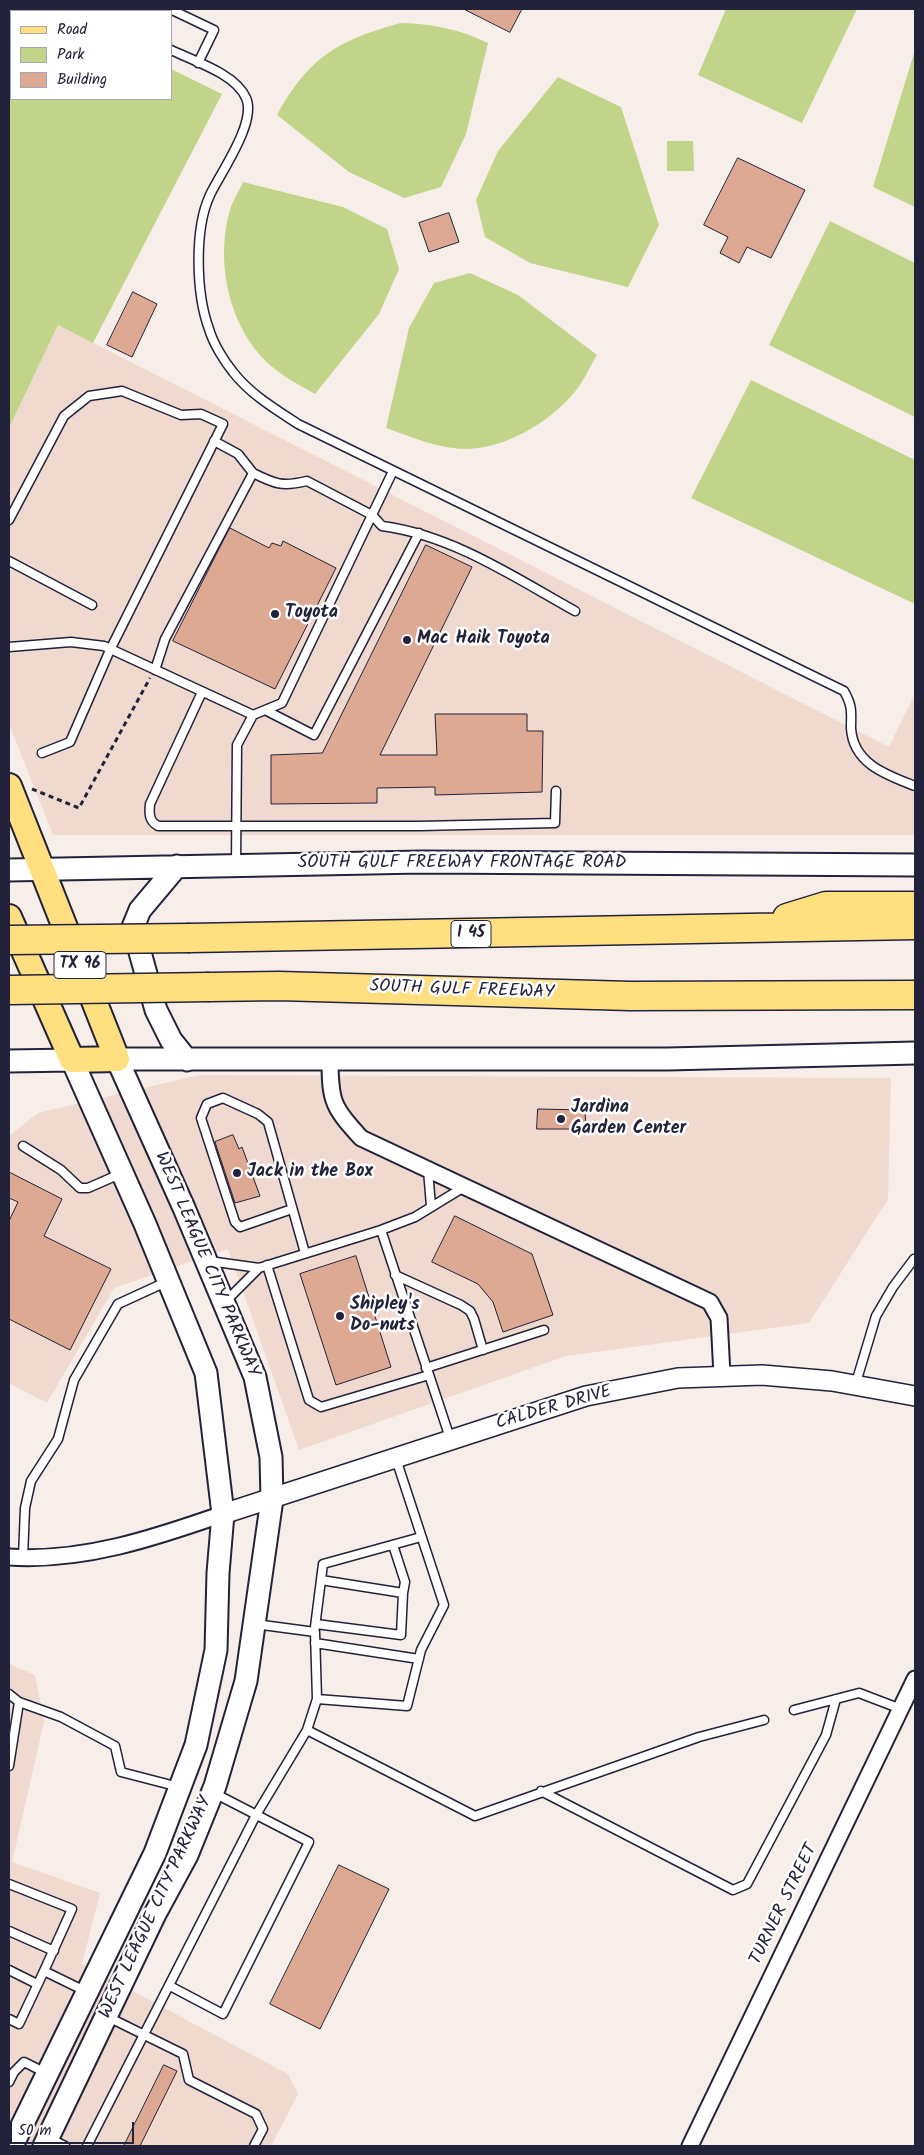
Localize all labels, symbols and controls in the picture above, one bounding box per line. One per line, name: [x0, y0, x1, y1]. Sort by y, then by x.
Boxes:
legend: [10, 10, 172, 100]
text: Road: [57, 18, 87, 42]
text: Park: [57, 43, 84, 67]
text: Building: [57, 68, 107, 92]
place label: Toyota: [285, 603, 338, 625]
marker: Toyota: [269, 608, 281, 620]
place label: Mac Haik Toyota: [417, 629, 550, 651]
marker: Mac Haik Toyota: [401, 634, 413, 646]
street label: SOUTH GULF FREEWAY FRONTAGE ROAD: [298, 853, 626, 875]
road number: I 45: [451, 921, 491, 948]
road number: TX 96: [54, 952, 106, 978]
street label: SOUTH GULF FREEWAY: [369, 977, 555, 1005]
place label: Jardina Garden Center: [571, 1098, 686, 1140]
marker: Jardina Garden Center: [555, 1113, 567, 1125]
street label: WEST LEAGUE CITY PARKWAY: [149, 1149, 263, 1381]
place label: Jack in the Box: [247, 1162, 373, 1184]
marker: Jack in the Box: [231, 1167, 243, 1179]
place label: Shipley's Do-nuts: [350, 1295, 420, 1338]
marker: Shipley's Do-nuts: [334, 1310, 346, 1322]
street label: CALDER DRIVE: [494, 1382, 614, 1436]
street label: WEST LEAGUE CITY PARKWAY: [96, 1793, 218, 2023]
street label: TURNER STREET: [746, 1841, 824, 1969]
scale bar: [12, 2112, 136, 2144]
text: 50 m: [18, 2119, 52, 2143]

